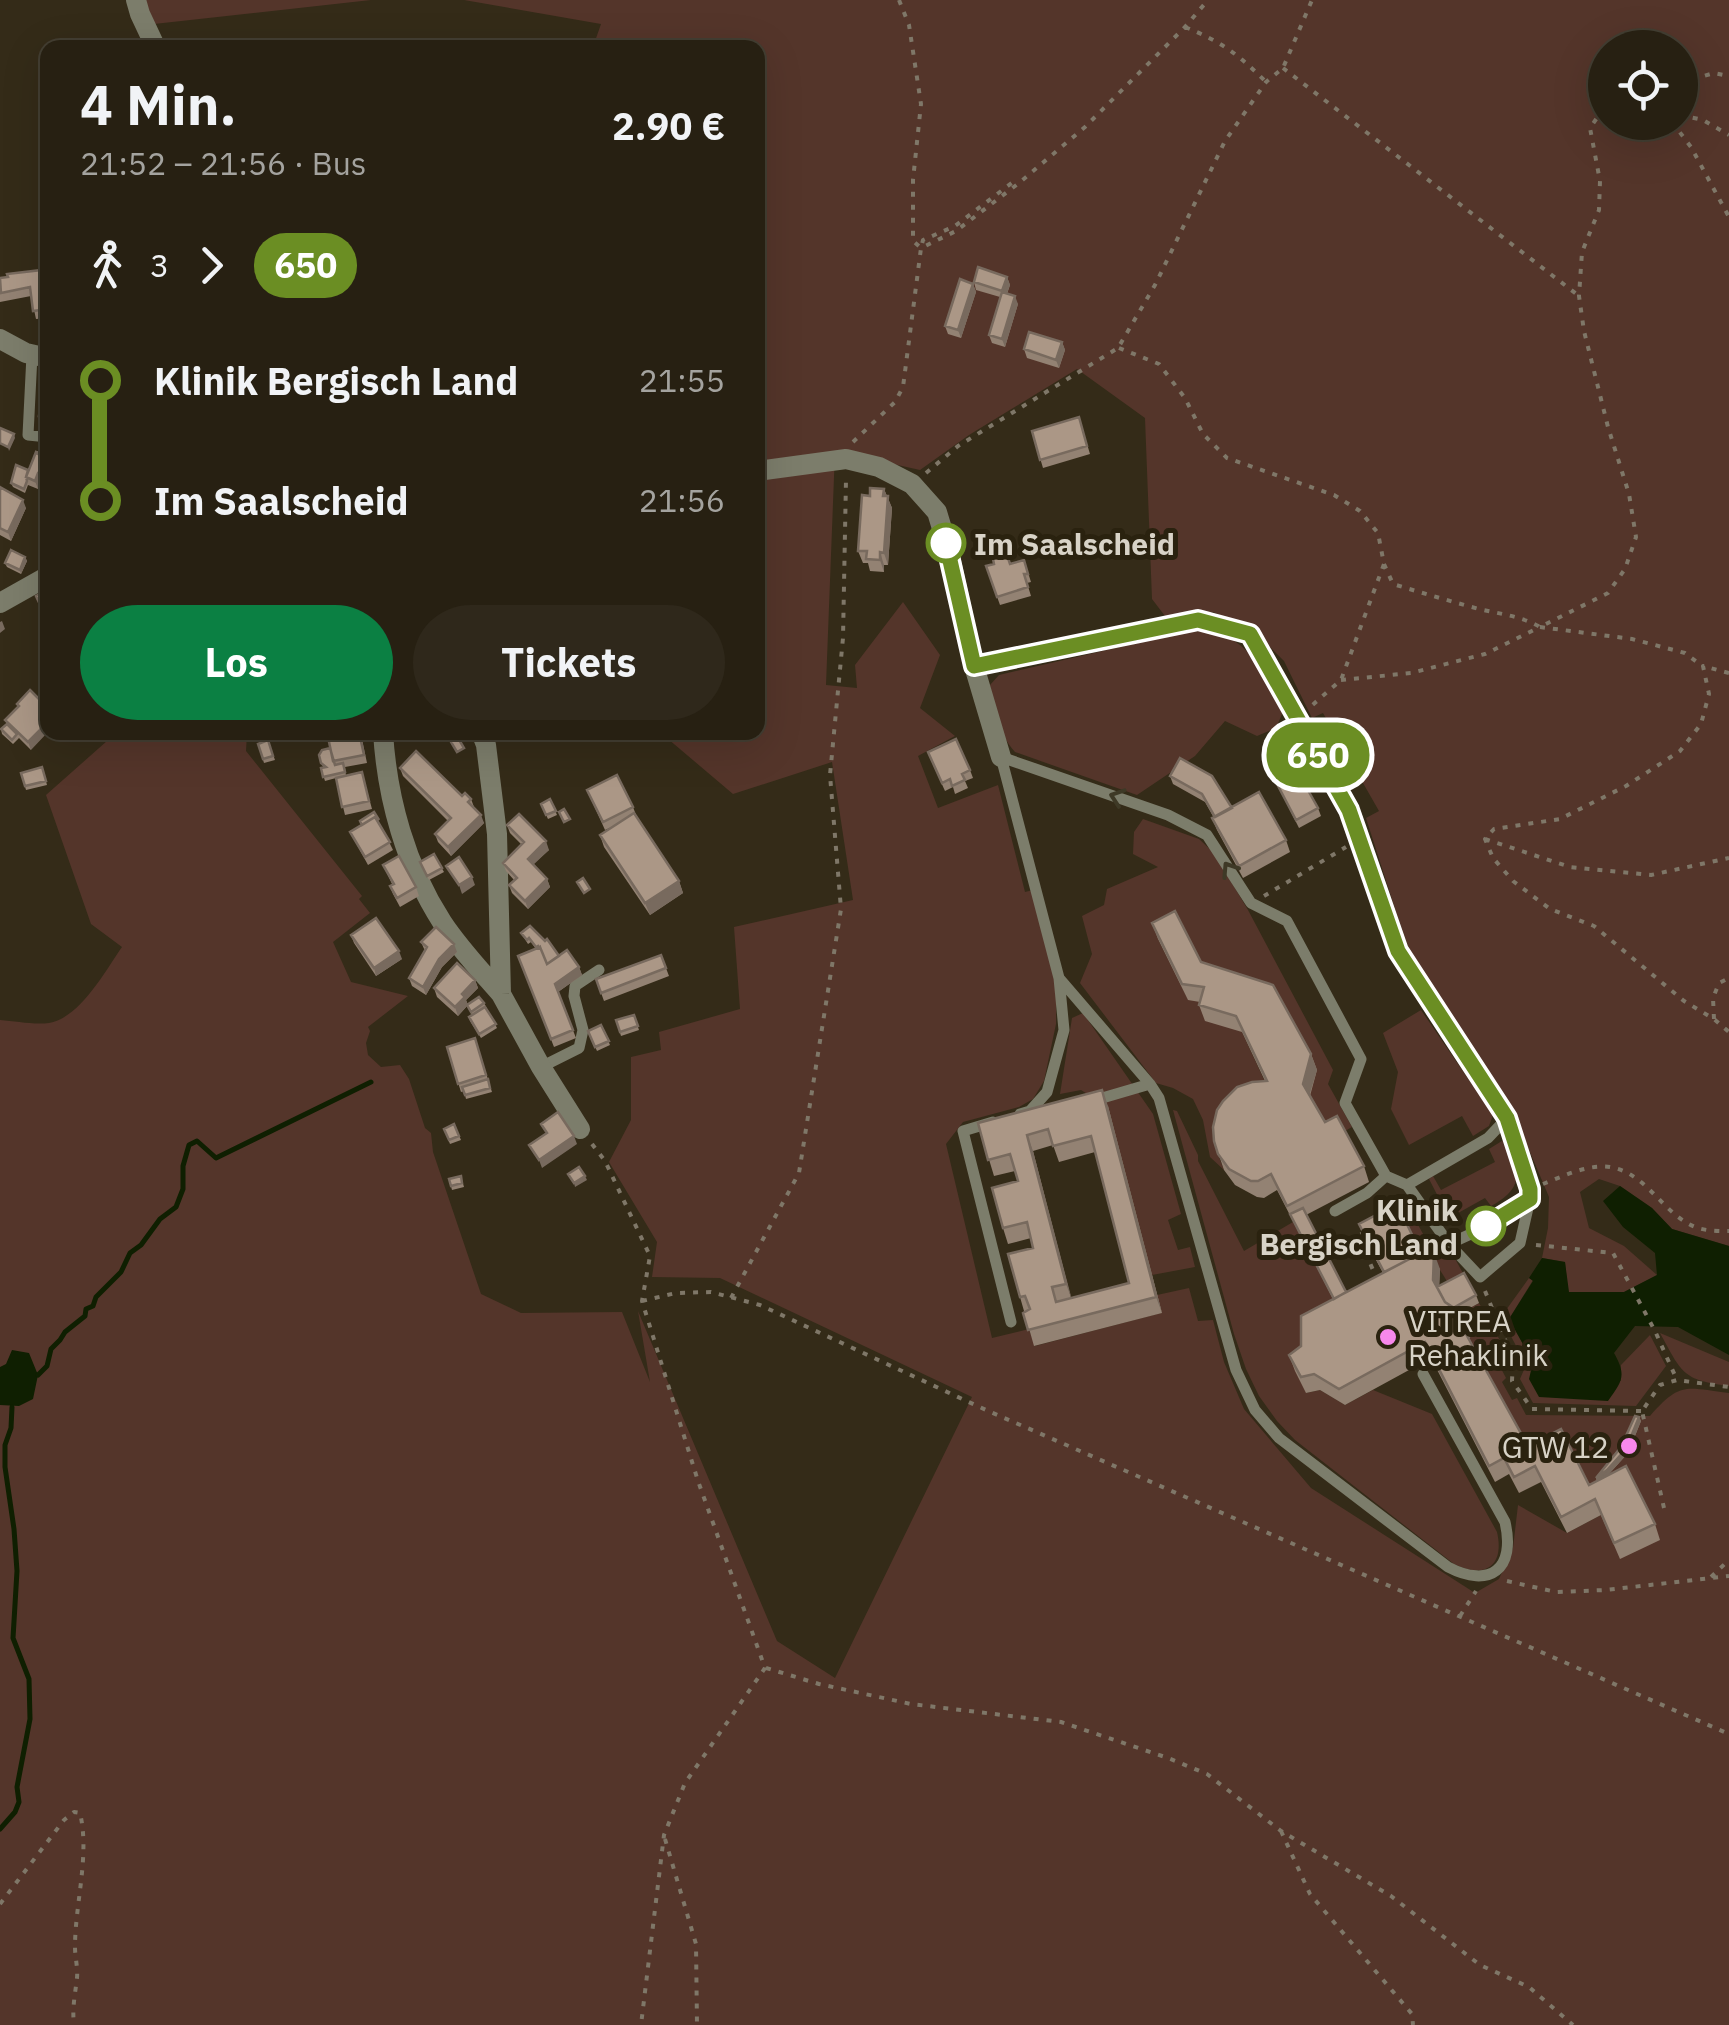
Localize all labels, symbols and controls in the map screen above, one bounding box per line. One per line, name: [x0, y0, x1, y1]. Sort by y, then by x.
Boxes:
map controls: [1588, 30, 1698, 140]
button: locate: [1588, 30, 1698, 140]
text: 4 Min.: [80, 69, 237, 140]
text: 2.90 €: [612, 101, 725, 150]
text: 21:52 – 21:56 · Bus: [80, 142, 366, 184]
icon: walk: [80, 238, 135, 293]
icon: forward: [184, 238, 239, 293]
text: 650: [274, 242, 337, 288]
text: 3: [150, 244, 169, 286]
text: Klinik Bergisch Land: [154, 356, 518, 405]
text: 21:55: [639, 359, 725, 401]
text: Im Saalscheid: [154, 476, 409, 525]
text: 21:56: [639, 479, 725, 521]
marker: Im Saalscheid: [927, 524, 965, 562]
place label: Im Saalscheid: [974, 524, 1175, 563]
button: Los: [80, 605, 393, 720]
button: Tickets: [413, 605, 725, 720]
line badge: 650: [1260, 722, 1376, 788]
text: 650: [1286, 732, 1350, 778]
one-way arrow: [1110, 789, 1127, 809]
one-way arrow: [1223, 862, 1242, 880]
place label: Klinik Bergisch Land: [1259, 1190, 1459, 1263]
marker: Klinik Bergisch Land: [1467, 1207, 1505, 1245]
place label: VITREA Rehaklinik: [1408, 1301, 1548, 1374]
marker: VITREA Rehaklinik: [1377, 1326, 1399, 1348]
place label: GTW 12: [1502, 1427, 1609, 1466]
marker: GTW 12: [1618, 1435, 1640, 1457]

